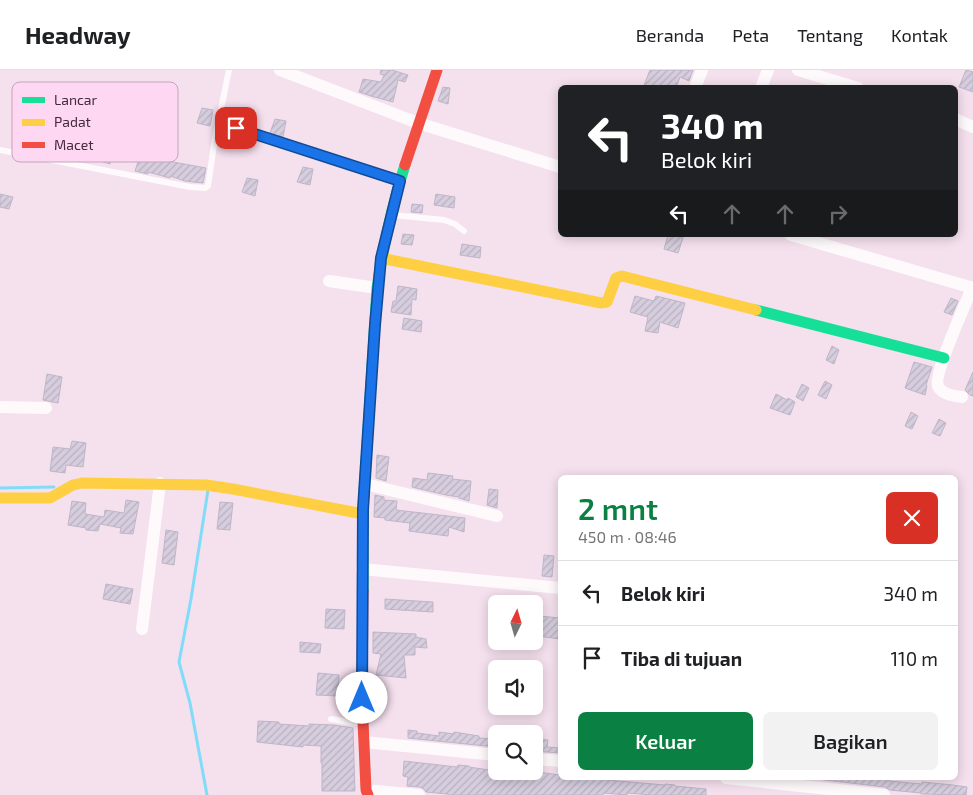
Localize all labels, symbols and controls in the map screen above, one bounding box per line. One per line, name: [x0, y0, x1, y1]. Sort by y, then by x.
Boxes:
text: Headway: [25, 20, 131, 49]
text: Beranda: [636, 24, 704, 46]
text: Peta: [732, 24, 769, 46]
text: Tentang: [797, 24, 863, 46]
text: Kontak: [891, 24, 948, 46]
legend: [12, 82, 178, 162]
text: Lancar: [54, 91, 98, 108]
text: 340 m: [661, 104, 764, 146]
icon: left: [578, 105, 643, 170]
pin: [215, 107, 257, 149]
text: Padat: [54, 113, 91, 130]
icon: arrive: [222, 114, 250, 142]
text: Macet: [54, 136, 94, 153]
text: Belok kiri: [661, 146, 752, 172]
icon: left: [665, 200, 693, 228]
icon: ahead: [718, 200, 746, 228]
icon: ahead: [771, 200, 799, 228]
icon: right: [824, 200, 852, 228]
text: 2 mnt: [578, 490, 658, 526]
button: close: [886, 492, 938, 544]
text: 450 m · 08:46: [578, 527, 677, 546]
icon: left: [578, 579, 606, 607]
text: Belok kiri: [621, 582, 705, 605]
text: 340 m: [883, 582, 938, 605]
north arrow: [488, 595, 542, 650]
map controls: [488, 595, 543, 780]
icon: arrive: [578, 644, 606, 672]
text: Tiba di tujuan: [621, 647, 742, 670]
text: 110 m: [891, 647, 938, 670]
button: sound: [488, 660, 543, 715]
position arrow: [335, 671, 387, 723]
button: Keluar: [578, 712, 753, 770]
button: Bagikan: [763, 712, 938, 770]
button: search: [488, 725, 543, 780]

